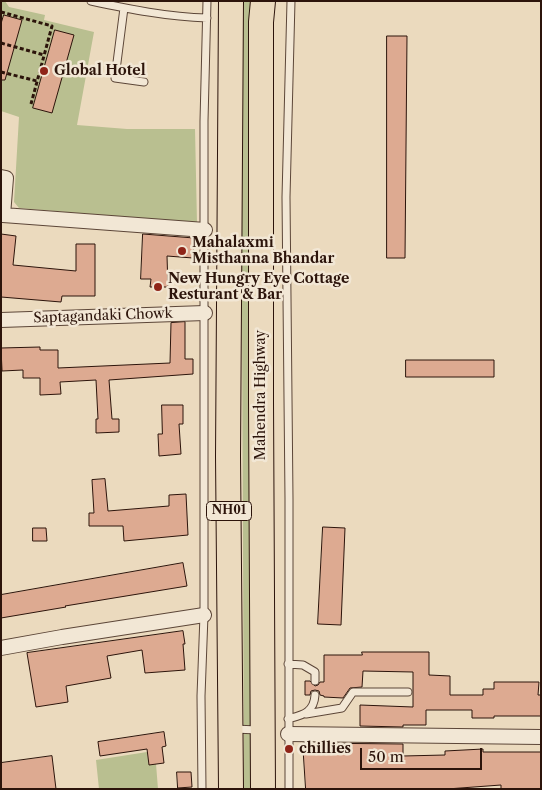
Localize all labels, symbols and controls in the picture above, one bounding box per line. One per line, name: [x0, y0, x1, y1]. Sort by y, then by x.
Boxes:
place label: Global Hotel: [54, 63, 146, 79]
marker: Global Hotel: [38, 65, 50, 77]
place label: Mahalaxmi Misthanna Bhandar: [192, 235, 334, 268]
marker: Mahalaxmi Misthanna Bhandar: [176, 245, 188, 257]
place label: New Hungry Eye Cottage Resturant & Bar: [168, 271, 349, 304]
marker: New Hungry Eye Cottage Resturant & Bar: [152, 281, 164, 293]
street label: Saptagandaki Chowk: [33, 305, 173, 327]
street label: Mahendra Highway: [253, 330, 269, 460]
road number: NH01: [206, 502, 252, 520]
scale bar: [362, 738, 484, 770]
place label: chillies: [299, 741, 351, 757]
marker: chillies: [283, 743, 295, 755]
text: 50 m: [368, 747, 404, 766]

